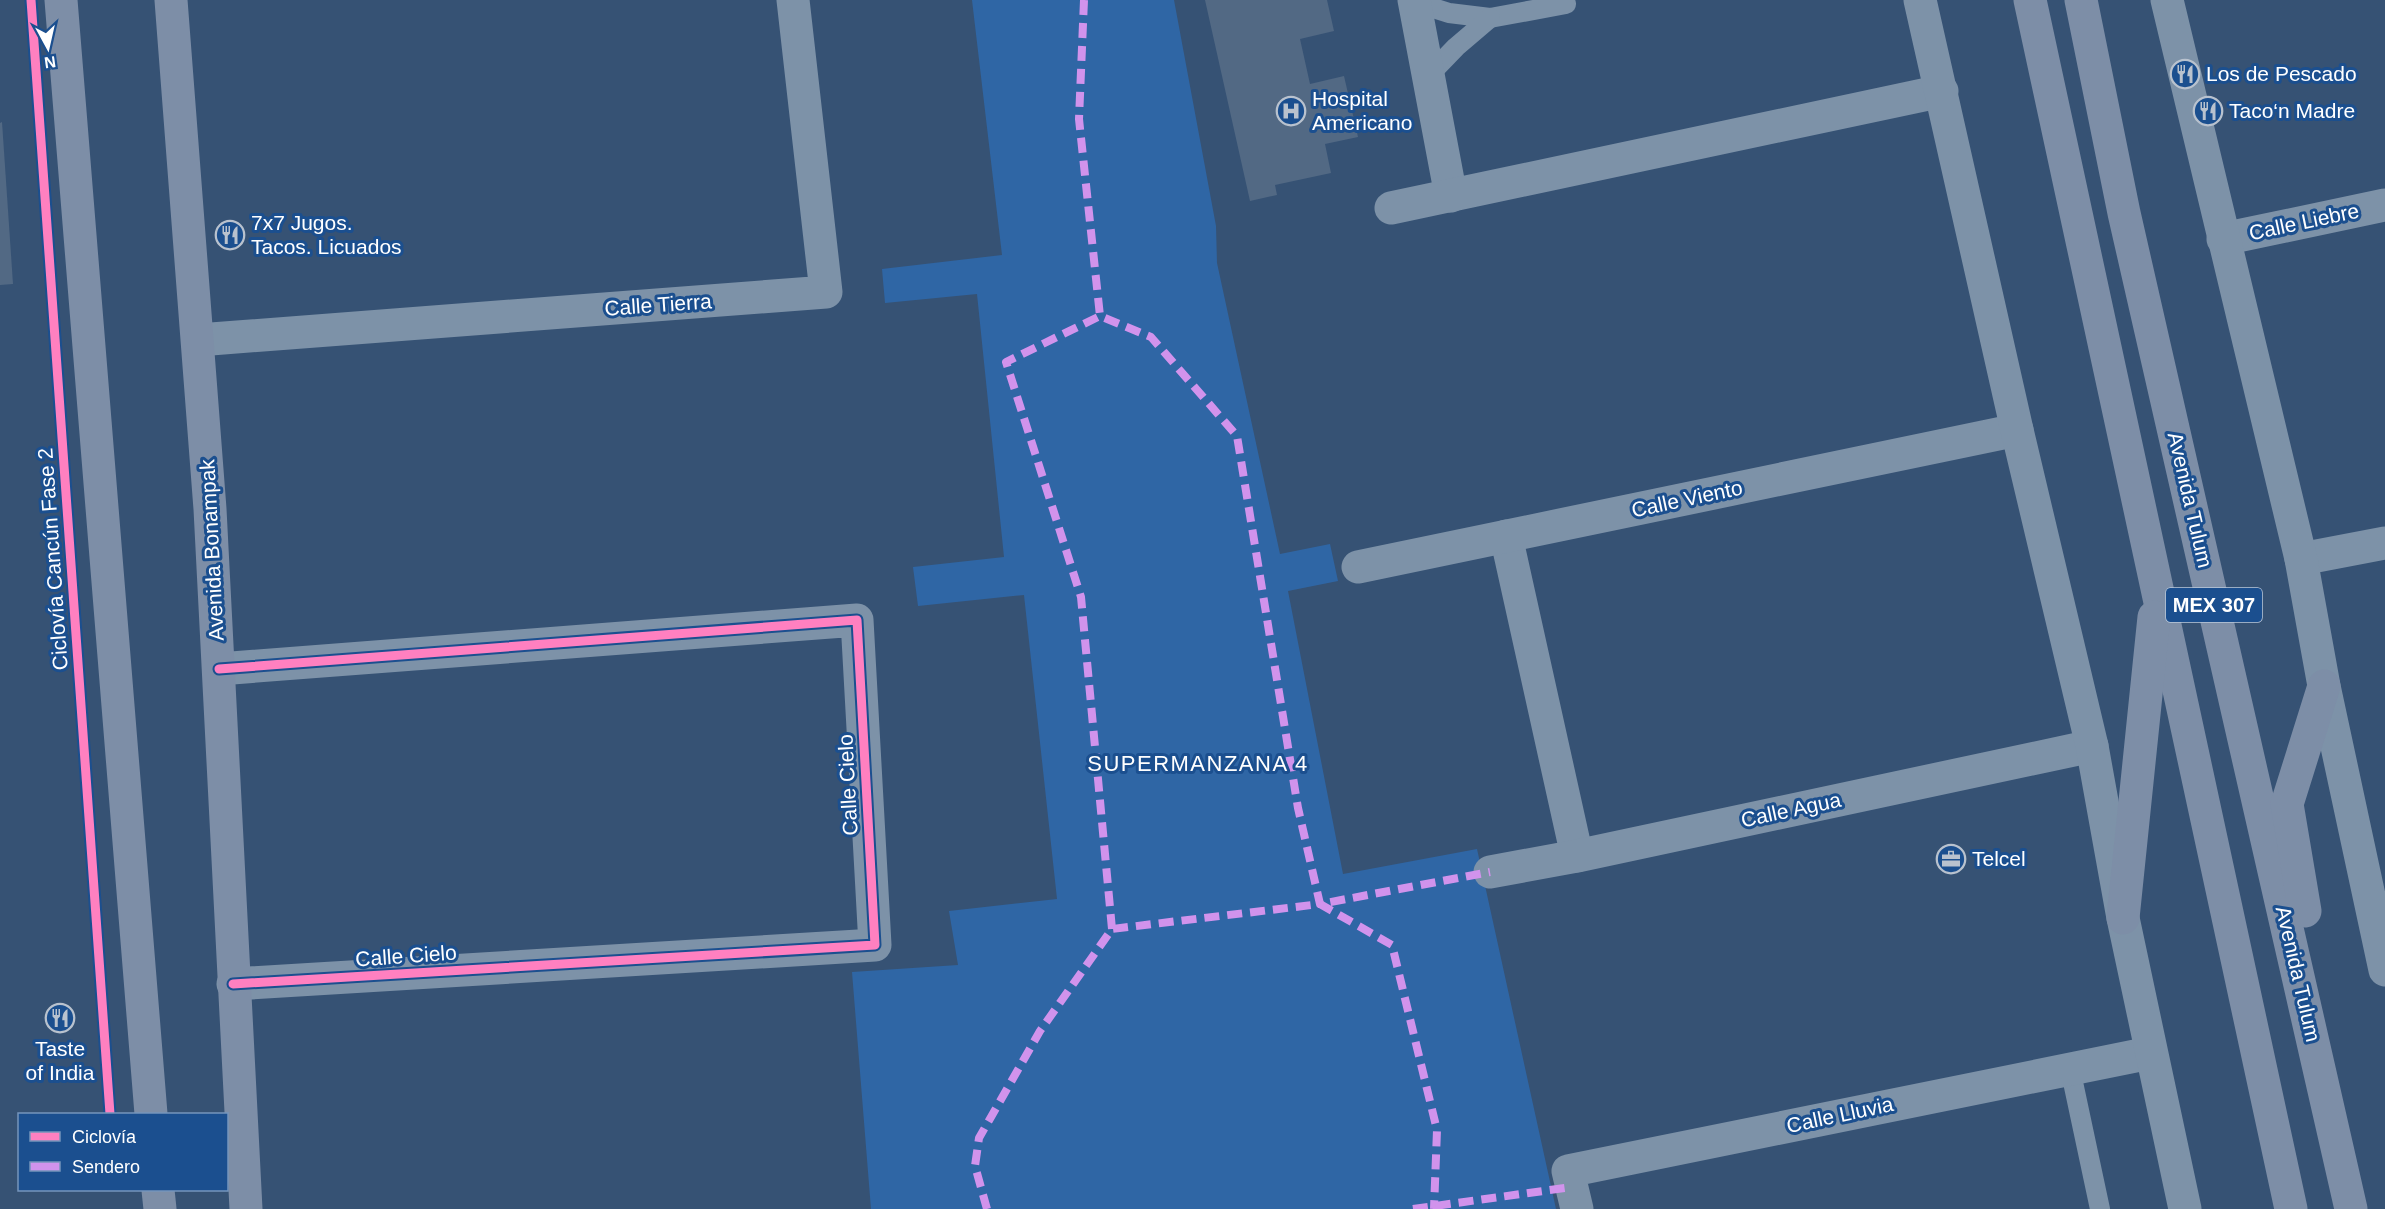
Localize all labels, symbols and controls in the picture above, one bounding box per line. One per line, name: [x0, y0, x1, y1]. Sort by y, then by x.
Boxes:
north arrow: [18, 18, 78, 78]
text: N: [43, 53, 57, 72]
restaurant icon: Los de Pescado: [2169, 58, 2201, 90]
place label: Los de Pescado: [2206, 62, 2357, 85]
place label: Hospital Americano: [1312, 87, 1412, 134]
hospital icon: Hospital Americano: [1275, 95, 1307, 127]
restaurant icon: Taco‘n Madre: [2192, 95, 2224, 127]
place label: Taco‘n Madre: [2229, 99, 2355, 122]
street label: Calle Liebre: [2247, 199, 2361, 244]
place label: 7x7 Jugos. Tacos. Licuados: [251, 211, 402, 258]
restaurant icon: 7x7 Jugos. Tacos. Licuados: [214, 219, 246, 251]
street label: Calle Tierra: [604, 289, 713, 320]
street label: Avenida Tulum: [2164, 430, 2217, 570]
street label: Ciclovía Cancún Fase 2: [33, 447, 72, 671]
street label: Avenida Bonampak: [195, 458, 228, 641]
street label: Calle Viento: [1629, 476, 1744, 521]
road number: MEX 307: [2166, 588, 2262, 622]
street label: Calle Cielo: [833, 734, 862, 836]
district label: SUPERMANZANA 4: [1087, 751, 1309, 776]
street label: Calle Agua: [1739, 788, 1843, 831]
office icon: Telcel: [1935, 843, 1967, 875]
place label: Telcel: [1972, 847, 2026, 870]
street label: Avenida Tulum: [2272, 904, 2325, 1044]
street label: Calle Cielo: [355, 940, 457, 971]
restaurant icon: Taste of India: [44, 1002, 76, 1034]
place label: Taste of India: [26, 1037, 95, 1084]
street label: Calle Lluvia: [1784, 1092, 1896, 1137]
legend: [18, 1113, 228, 1191]
text: Ciclovía: [72, 1127, 137, 1147]
text: Sendero: [72, 1157, 140, 1177]

